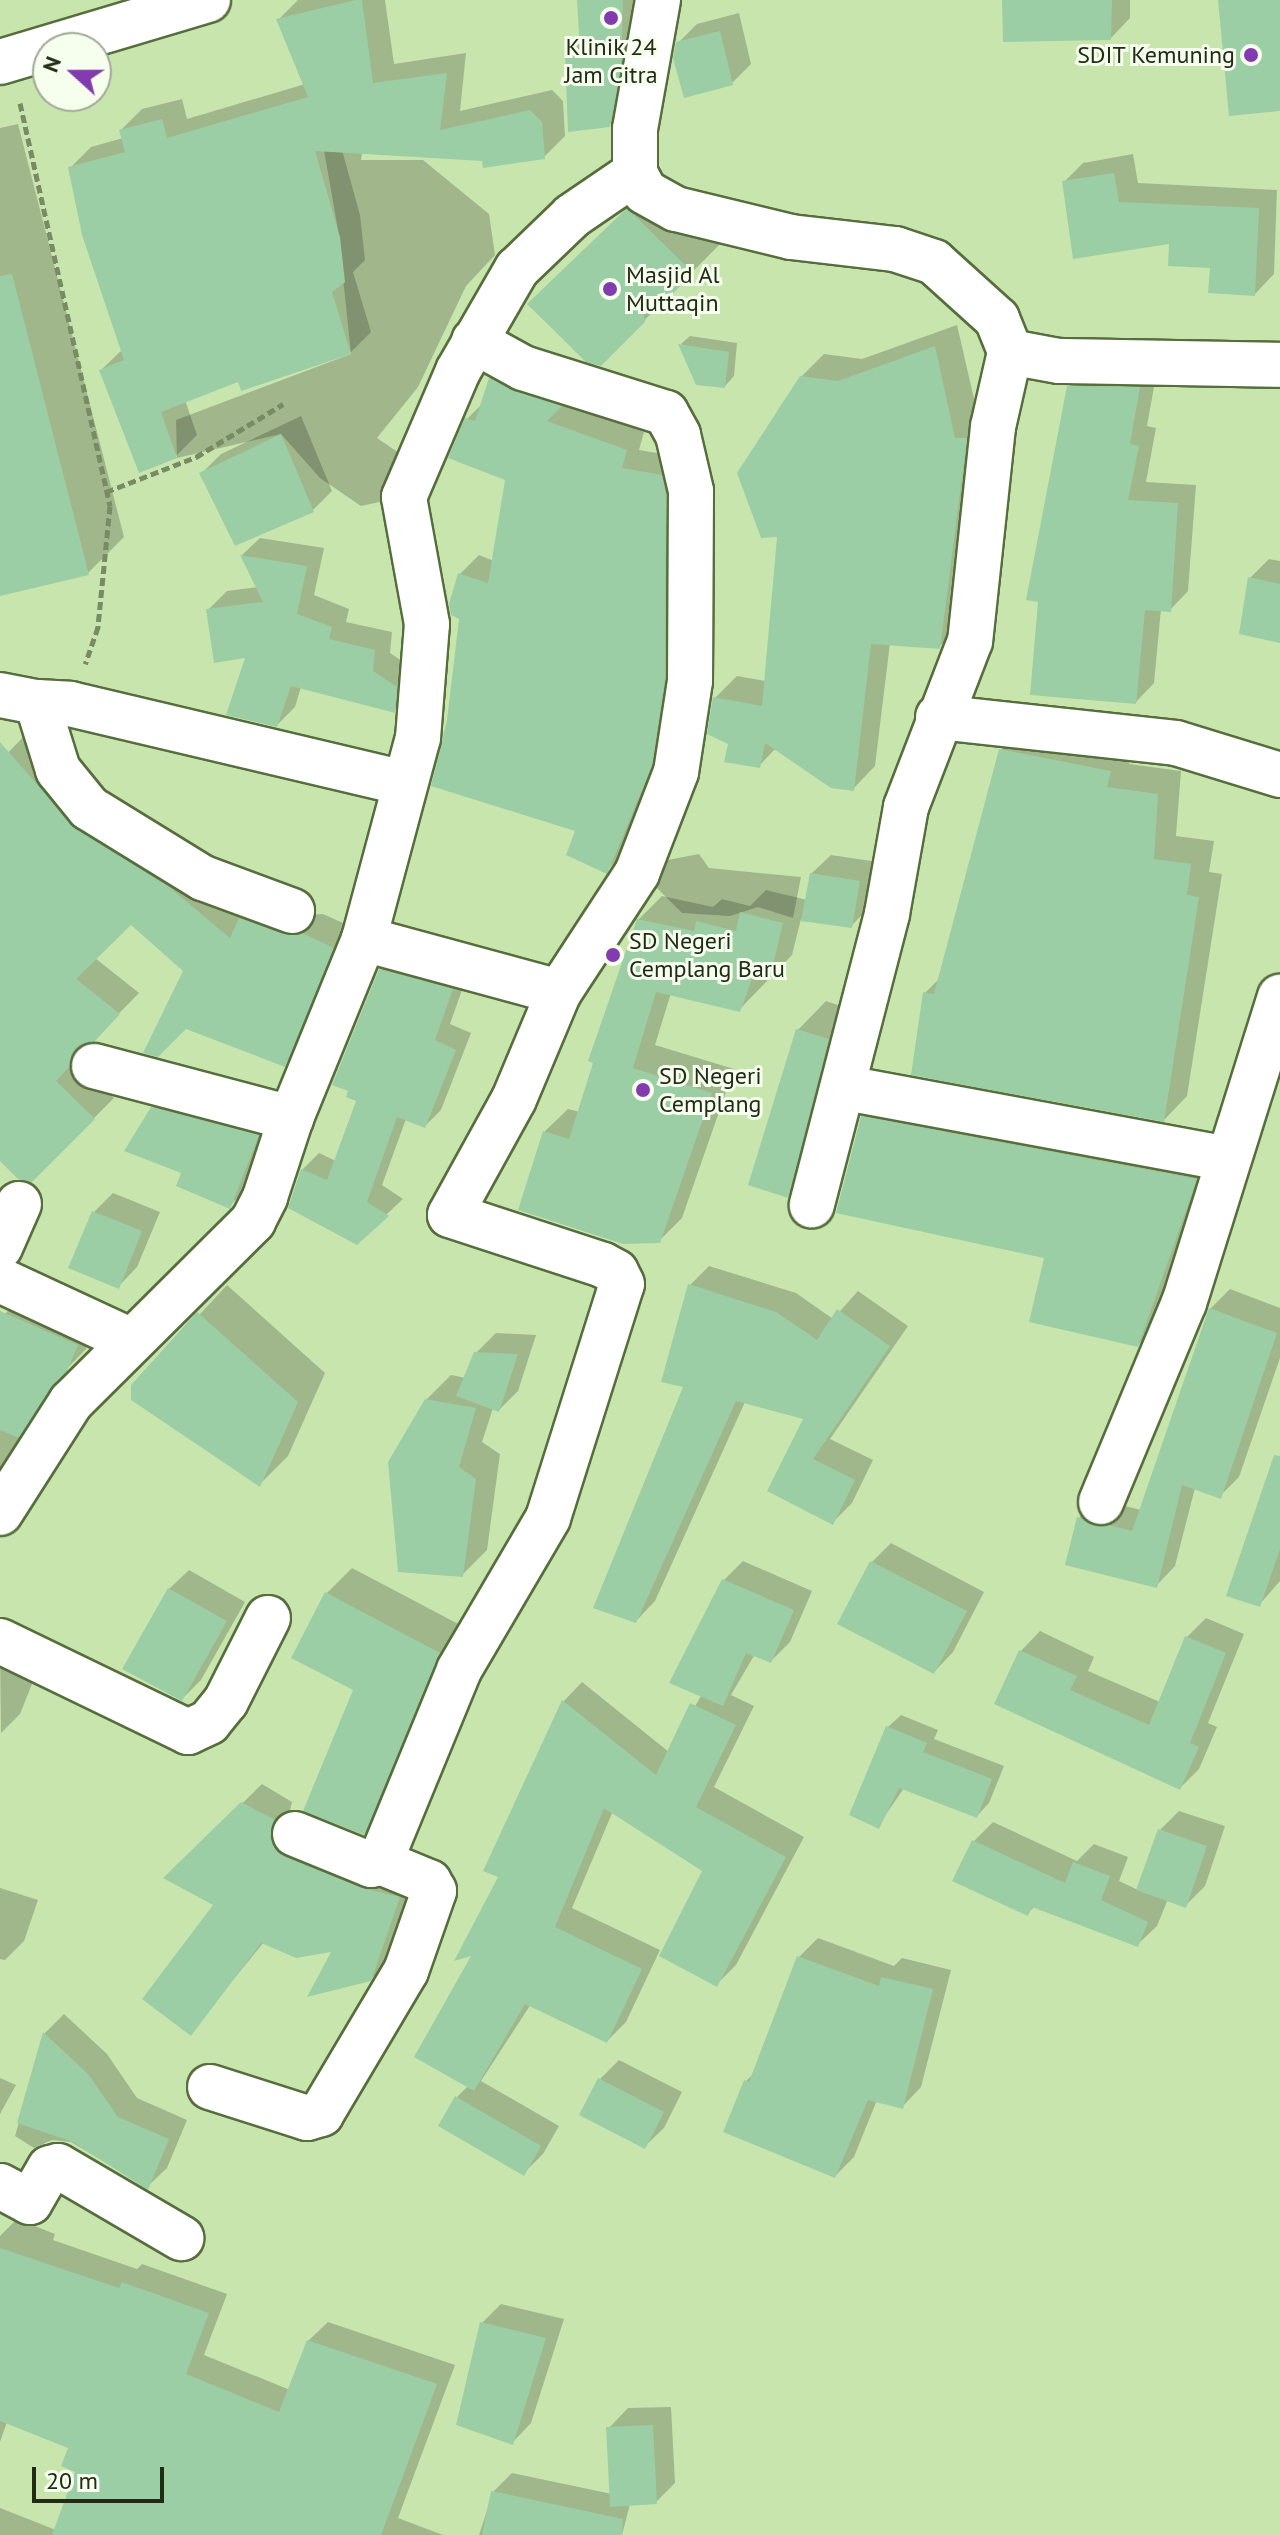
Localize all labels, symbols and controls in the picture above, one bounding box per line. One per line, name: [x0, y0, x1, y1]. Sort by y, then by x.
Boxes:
marker: Klinik 24 Jam Citra: [600, 7, 622, 29]
north arrow: [32, 32, 112, 112]
place label: Klinik 24 Jam Citra: [564, 33, 658, 89]
place label: SDIT Kemuning: [1076, 41, 1235, 69]
marker: SDIT Kemuning: [1242, 46, 1260, 64]
text: N: [36, 52, 67, 76]
place label: Masjid Al Muttaqin: [626, 261, 720, 317]
marker: Masjid Al Muttaqin: [601, 280, 619, 298]
place label: SD Negeri Cemplang Baru: [629, 927, 785, 983]
marker: SD Negeri Cemplang Baru: [604, 946, 622, 964]
place label: SD Negeri Cemplang: [659, 1062, 762, 1118]
marker: SD Negeri Cemplang: [634, 1081, 652, 1099]
scale bar: [36, 2451, 168, 2501]
text: 20 m: [46, 2465, 98, 2496]

